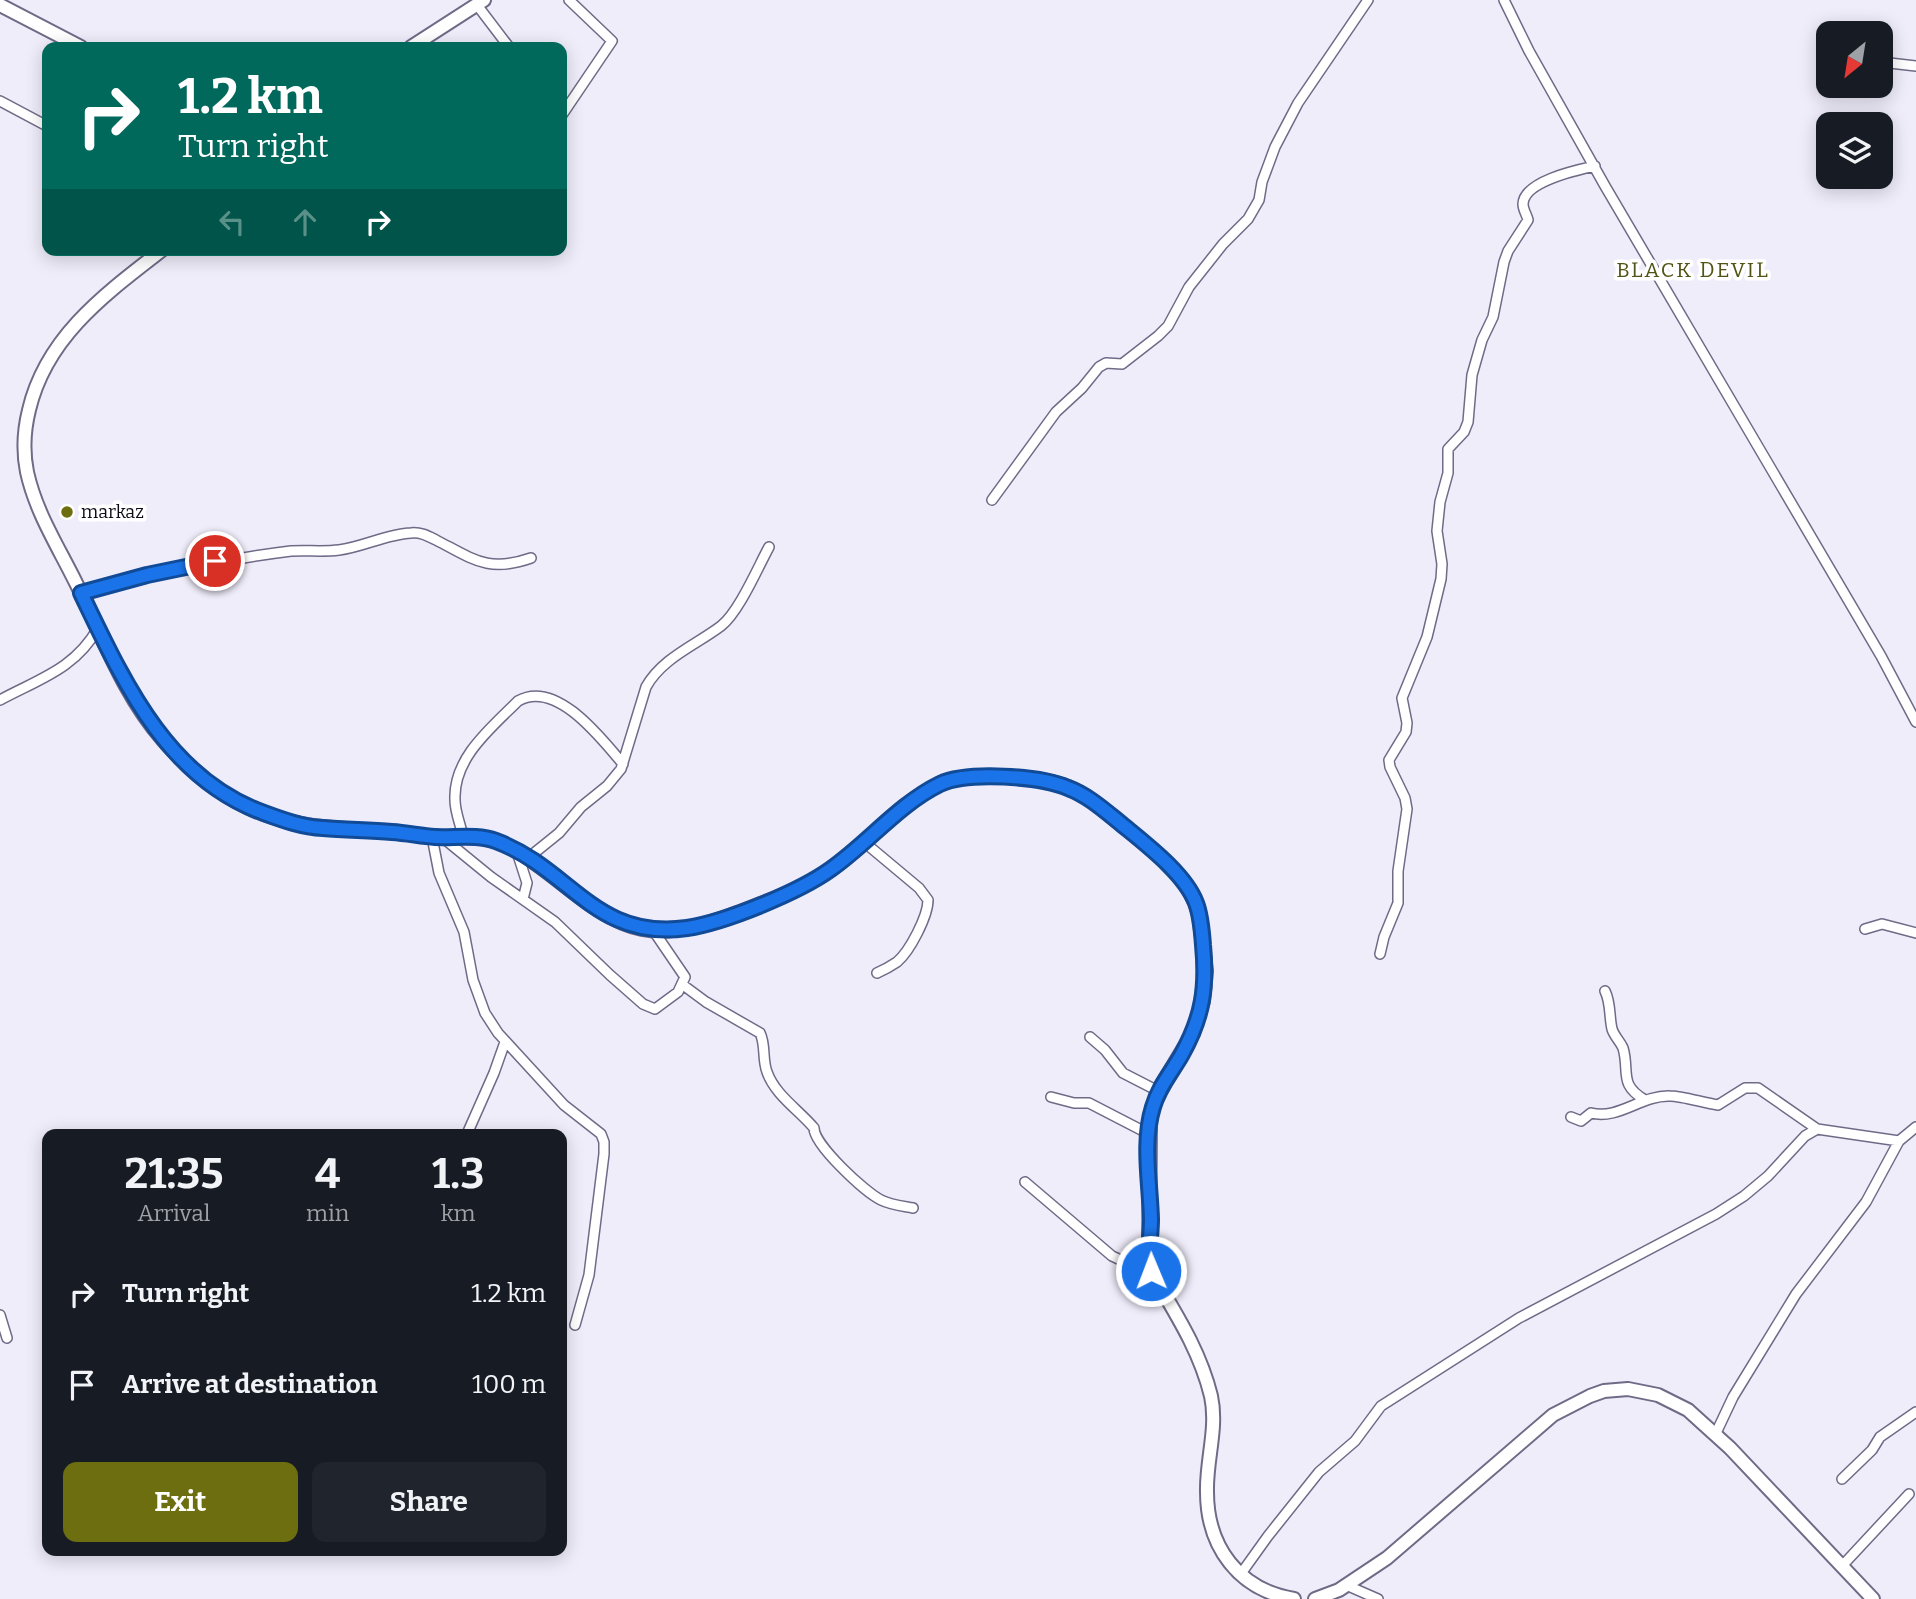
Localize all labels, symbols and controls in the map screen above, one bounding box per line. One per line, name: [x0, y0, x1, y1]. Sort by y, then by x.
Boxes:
north arrow: [1816, 21, 1894, 98]
map controls: [1816, 21, 1893, 189]
text: 1.2 km: [178, 67, 323, 126]
icon: right: [63, 70, 154, 161]
button: layers: [1816, 112, 1893, 189]
text: Turn right: [178, 127, 329, 165]
icon: left: [213, 203, 251, 241]
icon: ahead: [286, 203, 324, 241]
icon: right: [359, 203, 397, 241]
district label: BLACK DEVIL: [1616, 257, 1770, 283]
place label: markaz: [81, 501, 144, 523]
marker: markaz: [59, 504, 75, 520]
pin: [185, 531, 245, 591]
icon: arrive: [196, 542, 234, 580]
text: 21:35: [125, 1149, 223, 1199]
text: 4: [315, 1149, 340, 1199]
text: 1.3: [432, 1149, 484, 1199]
text: Arrival: [138, 1199, 210, 1227]
text: min: [306, 1199, 349, 1227]
text: km: [441, 1199, 475, 1227]
position arrow: [1114, 1234, 1188, 1308]
icon: right: [63, 1275, 101, 1313]
text: Turn right: [122, 1278, 249, 1309]
text: 1.2 km: [471, 1278, 546, 1309]
icon: arrive: [63, 1366, 101, 1404]
text: Arrive at destination: [122, 1369, 377, 1400]
text: 100 m: [472, 1369, 546, 1400]
button: Exit: [63, 1462, 298, 1542]
button: Share: [312, 1462, 546, 1542]

